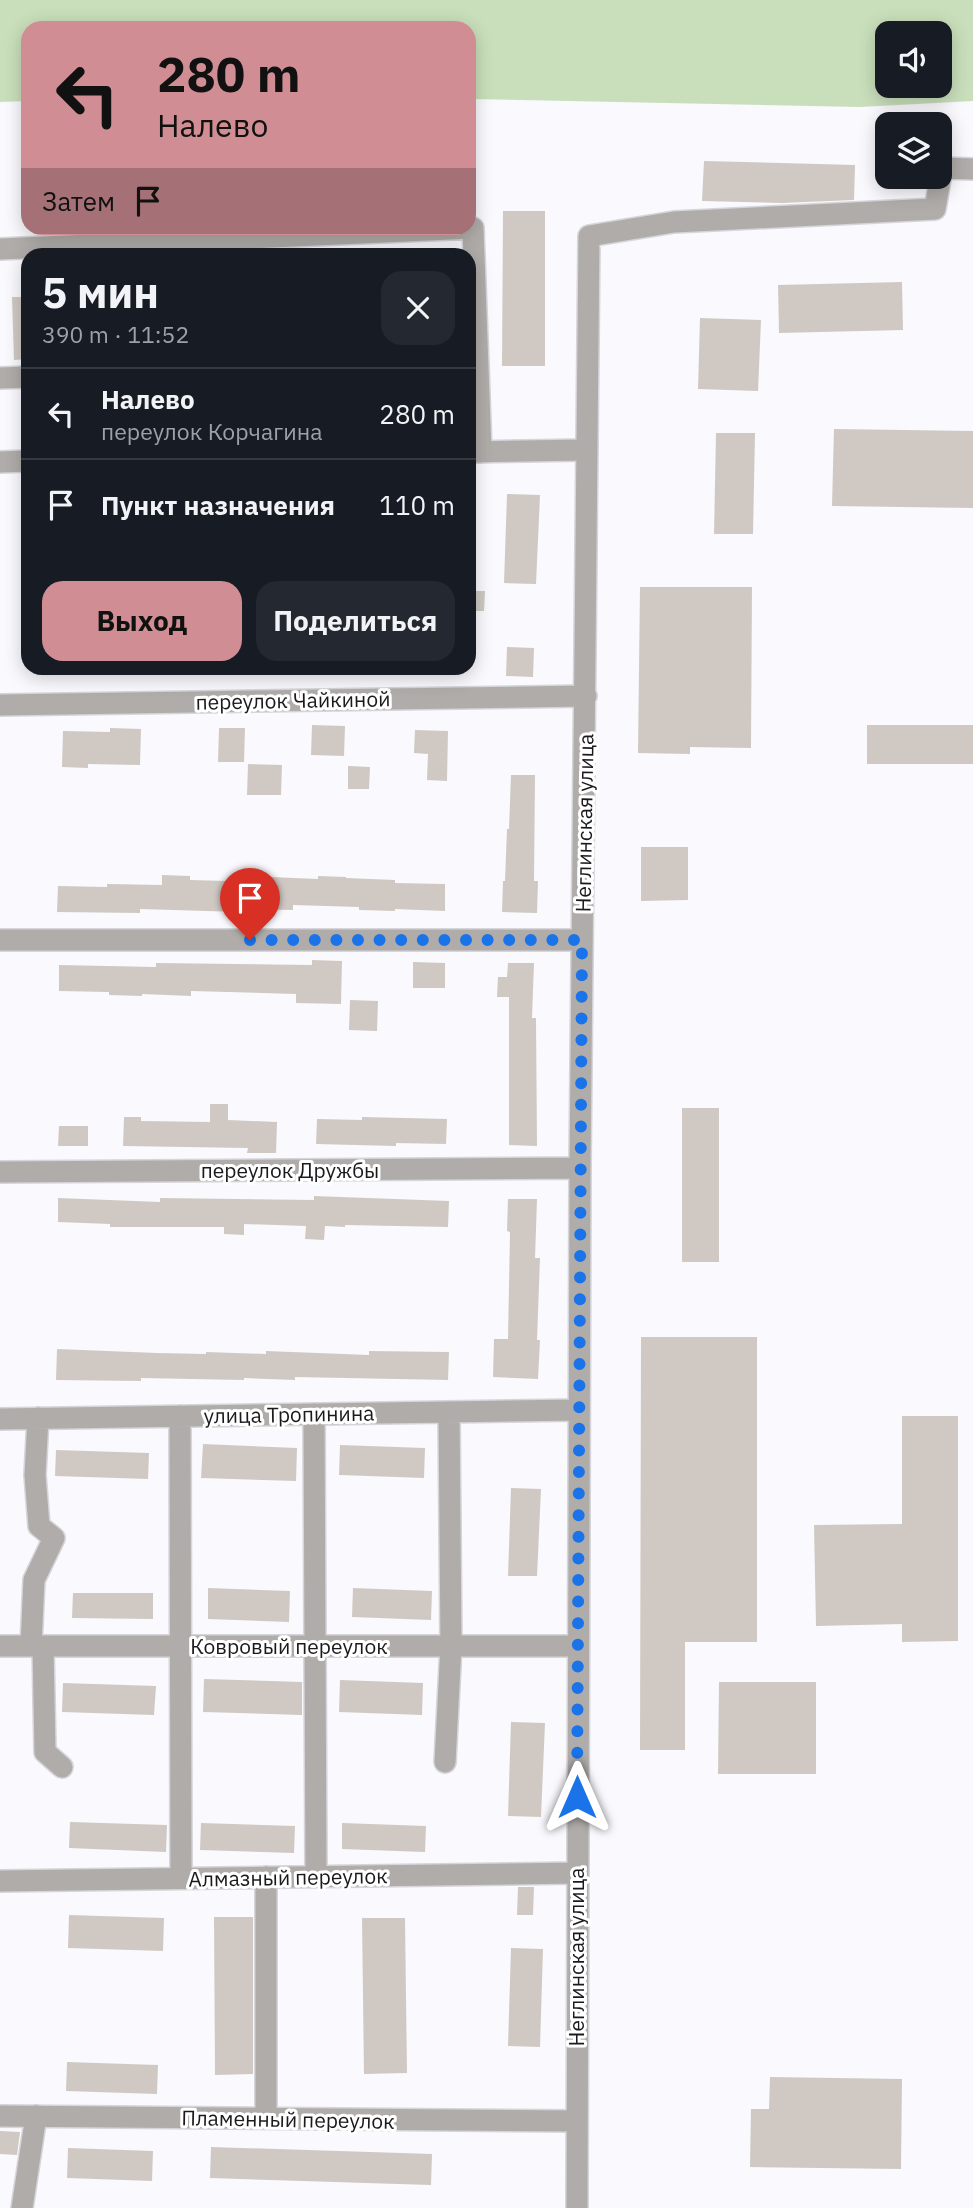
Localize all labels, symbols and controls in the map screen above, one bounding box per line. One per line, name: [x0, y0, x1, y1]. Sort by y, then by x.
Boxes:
map controls: [875, 21, 952, 189]
button: sound: [875, 21, 952, 98]
text: 280 m: [157, 42, 301, 105]
icon: left: [42, 49, 133, 140]
text: Налево: [157, 104, 268, 146]
button: layers: [875, 112, 952, 189]
icon: arrive: [129, 182, 167, 220]
text: Затем: [42, 184, 115, 218]
text: 5 мин: [42, 265, 159, 320]
button: close: [381, 271, 455, 345]
text: 390 m · 11:52: [42, 319, 189, 349]
text: Налево: [101, 382, 195, 416]
icon: left: [42, 395, 80, 433]
text: 280 m: [379, 397, 455, 431]
text: переулок Корчагина: [101, 416, 323, 446]
icon: arrive: [42, 486, 80, 524]
text: Пункт назначения: [101, 488, 335, 522]
text: 110 m: [379, 488, 455, 522]
button: Выход: [42, 581, 242, 661]
button: Поделиться: [256, 581, 455, 661]
street label: переулок Чайкиной: [195, 684, 391, 716]
street label: Неглинская улица: [568, 733, 600, 913]
pin: [220, 868, 280, 940]
icon: arrive: [231, 879, 269, 917]
street label: переулок Дружбы: [201, 1156, 379, 1184]
street label: улица Тропинина: [203, 1399, 375, 1429]
street label: Ковровый переулок: [190, 1632, 388, 1660]
position arrow: [540, 1760, 614, 1834]
street label: Алмазный переулок: [188, 1861, 388, 1893]
street label: Неглинская улица: [562, 1868, 590, 2046]
street label: Пламенный переулок: [181, 2103, 395, 2135]

